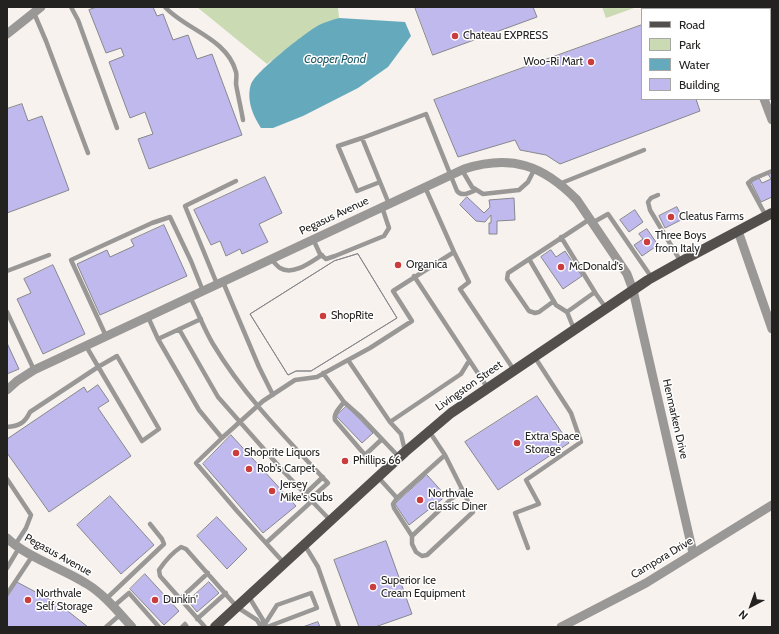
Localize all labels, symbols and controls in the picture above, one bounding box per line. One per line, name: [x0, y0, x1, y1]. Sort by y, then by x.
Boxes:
legend: [641, 8, 771, 100]
text: Road: [679, 17, 705, 32]
place label: Chateau EXPRESS: [463, 29, 548, 43]
marker: Chateau EXPRESS: [450, 31, 460, 41]
text: Park: [679, 37, 701, 52]
water label: Cooper Pond: [304, 52, 366, 66]
place label: Woo-Ri Mart: [524, 55, 583, 69]
marker: Woo-Ri Mart: [586, 57, 596, 67]
text: Water: [679, 57, 709, 72]
text: Building: [679, 77, 720, 92]
street label: Pegasus Avenue: [297, 194, 371, 238]
place label: Cleatus Farms: [679, 210, 744, 224]
marker: Cleatus Farms: [666, 212, 676, 222]
place label: Three Boys from Italy: [655, 229, 706, 255]
marker: Three Boys from Italy: [642, 237, 652, 247]
place label: Organica: [406, 258, 447, 272]
marker: Organica: [393, 260, 403, 270]
place label: McDonald's: [569, 260, 623, 274]
marker: McDonald's: [556, 262, 566, 272]
place label: ShopRite: [331, 309, 373, 323]
marker: ShopRite: [318, 311, 328, 321]
street label: Livingston Street: [433, 358, 505, 414]
street label: Henmarken Drive: [659, 378, 691, 460]
place label: Extra Space Storage: [525, 430, 579, 456]
marker: Extra Space Storage: [512, 438, 522, 448]
place label: Shoprite Liquors: [244, 446, 320, 460]
marker: Shoprite Liquors: [231, 448, 241, 458]
place label: Phillips 66: [353, 454, 401, 468]
marker: Phillips 66: [340, 456, 350, 466]
place label: Rob's Carpet: [257, 462, 315, 476]
marker: Rob's Carpet: [244, 464, 254, 474]
place label: Jersey Mike's Subs: [280, 478, 333, 504]
marker: Jersey Mike's Subs: [267, 486, 277, 496]
place label: Northvale Classic Diner: [428, 487, 487, 513]
marker: Northvale Classic Diner: [415, 495, 425, 505]
street label: Pegasus Avenue: [22, 531, 94, 579]
street label: Campora Drive: [629, 534, 695, 582]
place label: Superior Ice Cream Equipment: [381, 574, 465, 600]
marker: Superior Ice Cream Equipment: [368, 582, 378, 592]
north arrow: [731, 586, 771, 626]
place label: Northvale Self Storage: [36, 587, 93, 613]
place label: Dunkin': [163, 593, 198, 607]
marker: Northvale Self Storage: [23, 595, 33, 605]
marker: Dunkin': [150, 595, 160, 605]
text: N: [736, 607, 751, 623]

